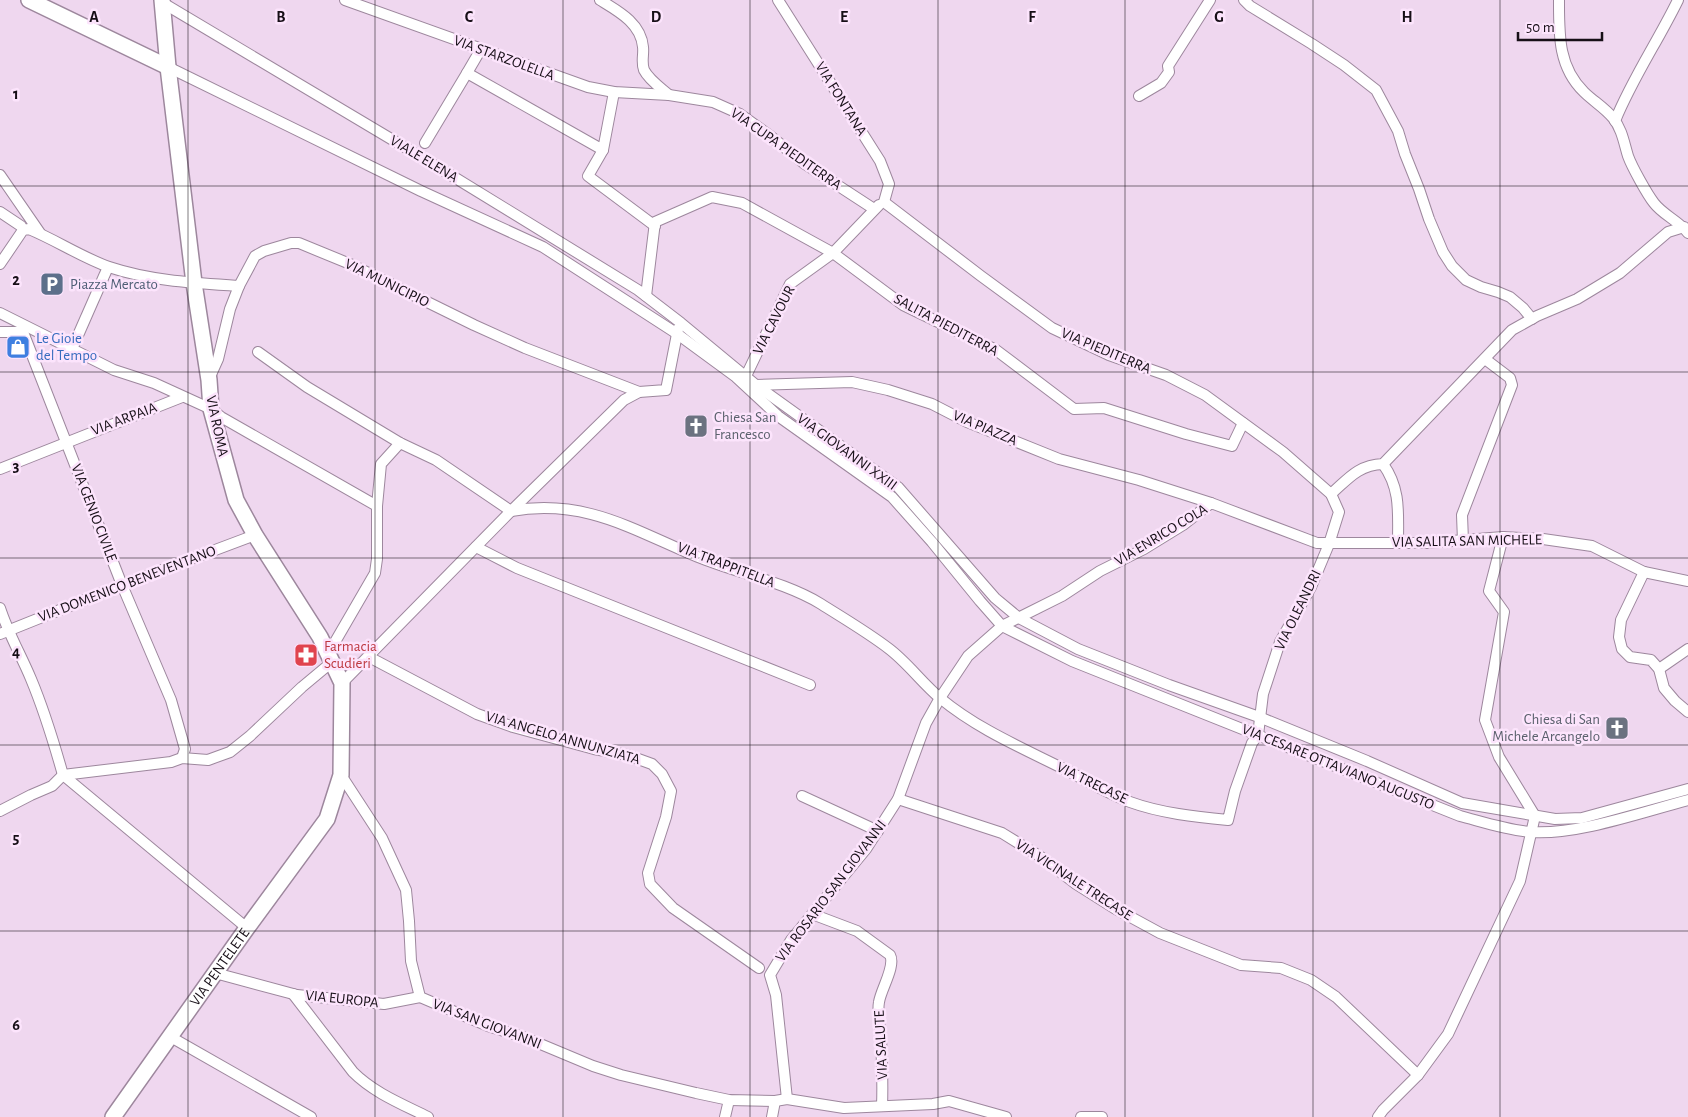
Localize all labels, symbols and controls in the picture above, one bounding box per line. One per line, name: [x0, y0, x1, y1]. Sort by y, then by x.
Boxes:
text: A: [89, 9, 99, 25]
text: B: [276, 9, 286, 25]
text: C: [465, 9, 474, 25]
text: D: [651, 9, 662, 25]
text: E: [840, 9, 848, 25]
text: F: [1028, 9, 1036, 25]
text: G: [1214, 9, 1224, 25]
text: H: [1401, 9, 1413, 25]
scale bar: [1518, 10, 1602, 42]
text: 50 m: [1526, 20, 1555, 35]
street label: VIA STARZOLELLA: [452, 33, 557, 83]
street label: VIA FONTANA: [812, 59, 870, 139]
text: 1: [13, 86, 19, 102]
street label: VIA CUPA PIEDITERRA: [728, 105, 844, 193]
street label: VIALE ELENA: [387, 133, 461, 185]
street label: VIA MUNICIPIO: [342, 256, 432, 310]
parking icon: Piazza Mercato: [39, 271, 65, 297]
text: 2: [12, 272, 20, 288]
place label: Piazza Mercato: [70, 277, 158, 292]
street label: VIA CAVOUR: [750, 283, 798, 357]
street label: SALITA PIEDITERRA: [891, 291, 1001, 359]
street label: VIA PIEDITERRA: [1059, 325, 1153, 377]
place label: Le Gioie del Tempo: [36, 331, 97, 363]
shop icon: Le Gioie del Tempo: [5, 334, 31, 360]
street label: VIA ROMA: [203, 394, 231, 458]
street label: VIA ARPAIA: [89, 400, 159, 438]
street label: VIA PIAZZA: [950, 408, 1020, 448]
place label: Chiesa San Francesco: [714, 410, 776, 442]
street label: VIA GIOVANNI XXIII: [794, 411, 900, 493]
church icon: Chiesa San Francesco: [683, 413, 709, 439]
text: 3: [13, 458, 20, 474]
street label: VIA GENIO CIVILE: [68, 462, 120, 564]
street label: VIA ENRICO COLA: [1112, 501, 1210, 569]
street label: VIA SALITA SAN MICHELE: [1392, 532, 1542, 550]
street label: VIA TRAPPITELLA: [675, 540, 777, 591]
street label: VIA DOMENICO BENEVENTANO: [36, 543, 218, 625]
street label: VIA OLEANDRI: [1272, 567, 1324, 653]
place label: Farmacia Scudieri: [324, 639, 377, 671]
pharmacy icon: Farmacia Scudieri: [293, 642, 319, 668]
text: 4: [12, 644, 20, 660]
street label: VIA ANGELO ANNUNZIATA: [484, 709, 642, 767]
place label: Chiesa di San Michele Arcangelo: [1492, 712, 1600, 744]
church icon: Chiesa di San Michele Arcangelo: [1604, 715, 1630, 741]
street label: VIA CESARE OTTAVIANO AUGUSTO: [1240, 721, 1436, 813]
street label: VIA TRECASE: [1054, 759, 1130, 807]
street label: VIA ROSARIO SAN GIOVANNI: [773, 817, 889, 965]
text: 5: [13, 830, 20, 846]
street label: VIA VICINALE TRECASE: [1013, 837, 1135, 923]
street label: VIA PENTELETE: [187, 925, 252, 1009]
street label: VIA EUROPA: [305, 988, 380, 1010]
street label: VIA SAN GIOVANNI: [430, 996, 544, 1052]
street label: VIA SALUTE: [872, 1010, 890, 1080]
text: 6: [12, 1017, 20, 1033]

